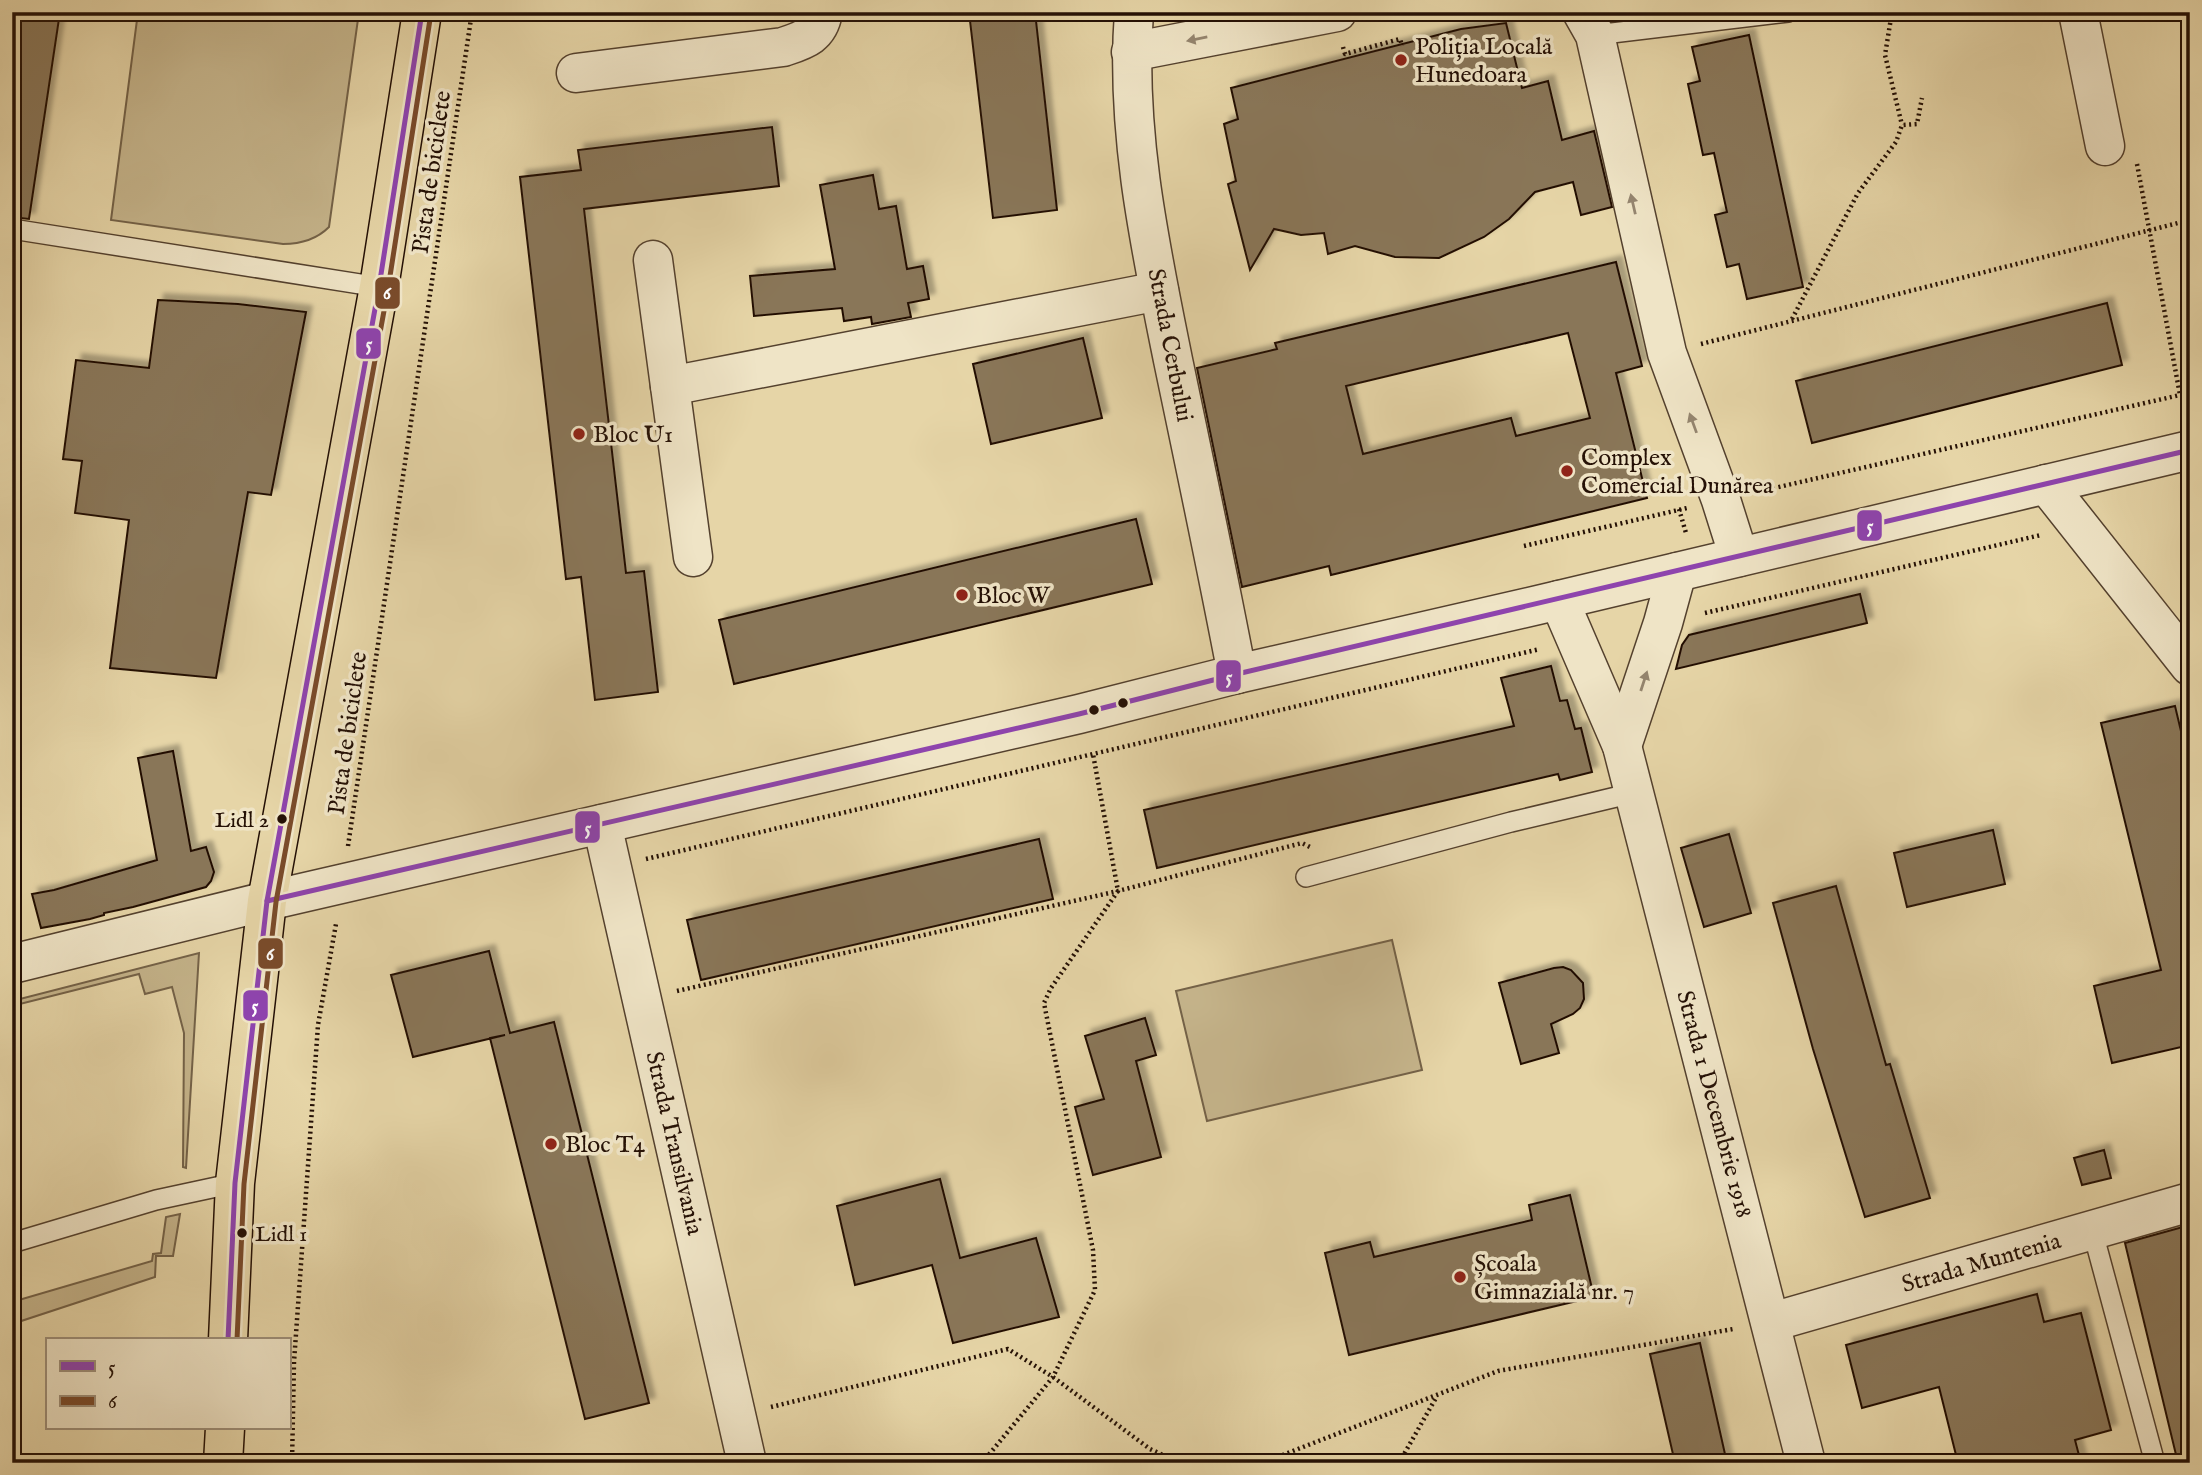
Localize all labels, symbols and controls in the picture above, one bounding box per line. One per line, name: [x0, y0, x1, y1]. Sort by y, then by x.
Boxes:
place label: Poliția Locală Hunedoara: [1415, 32, 1553, 91]
one-way arrow: [1186, 34, 1208, 45]
marker: Poliția Locală Hunedoara: [1393, 52, 1409, 68]
street label: Pista de biciclete: [406, 89, 459, 256]
one-way arrow: [1627, 192, 1638, 214]
street label: Strada Cerbului: [1139, 266, 1200, 425]
line badge: 6: [374, 276, 401, 310]
text: 6: [383, 282, 392, 306]
line badge: 5: [355, 327, 382, 360]
text: 5: [366, 333, 373, 357]
one-way arrow: [1687, 412, 1698, 433]
place label: Bloc U1: [593, 420, 673, 451]
marker: Bloc U1: [571, 426, 587, 442]
place label: Complex Comercial Dunărea: [1581, 443, 1774, 502]
marker: Complex Comercial Dunărea: [1559, 463, 1575, 479]
line badge: 5: [1856, 509, 1883, 542]
text: 5: [1867, 515, 1874, 539]
place label: Bloc W: [976, 581, 1051, 612]
marker: Bloc W: [954, 587, 970, 603]
street label: Pista de biciclete: [322, 650, 375, 817]
line badge: 5: [1215, 659, 1242, 693]
text: 5: [1226, 666, 1233, 690]
one-way arrow: [1639, 671, 1649, 692]
unlabelled marker: [1116, 696, 1130, 710]
unlabelled marker: [1087, 703, 1101, 717]
place label: Lidl 2: [215, 807, 269, 835]
line badge: 5: [574, 810, 601, 844]
marker: Lidl 2: [275, 812, 289, 826]
text: 5: [585, 817, 592, 841]
line badge: 6: [257, 937, 284, 970]
text: 6: [266, 943, 275, 967]
street label: Strada 1 Decembrie 1918: [1668, 987, 1759, 1222]
line badge: 5: [242, 989, 269, 1022]
text: 5: [252, 995, 259, 1019]
street label: Strada Transilvania: [637, 1049, 710, 1239]
place label: Bloc T4: [565, 1130, 645, 1161]
marker: Bloc T4: [543, 1136, 559, 1152]
place label: Lidl 1: [255, 1221, 307, 1249]
marker: Lidl 1: [235, 1226, 249, 1240]
street label: Strada Muntenia: [1898, 1226, 2065, 1301]
place label: Școala Gimnazială nr. 7: [1474, 1249, 1634, 1308]
marker: Școala Gimnazială nr. 7: [1452, 1269, 1468, 1285]
legend: [46, 1338, 290, 1430]
text: 5: [108, 1355, 116, 1382]
text: 6: [108, 1389, 118, 1416]

